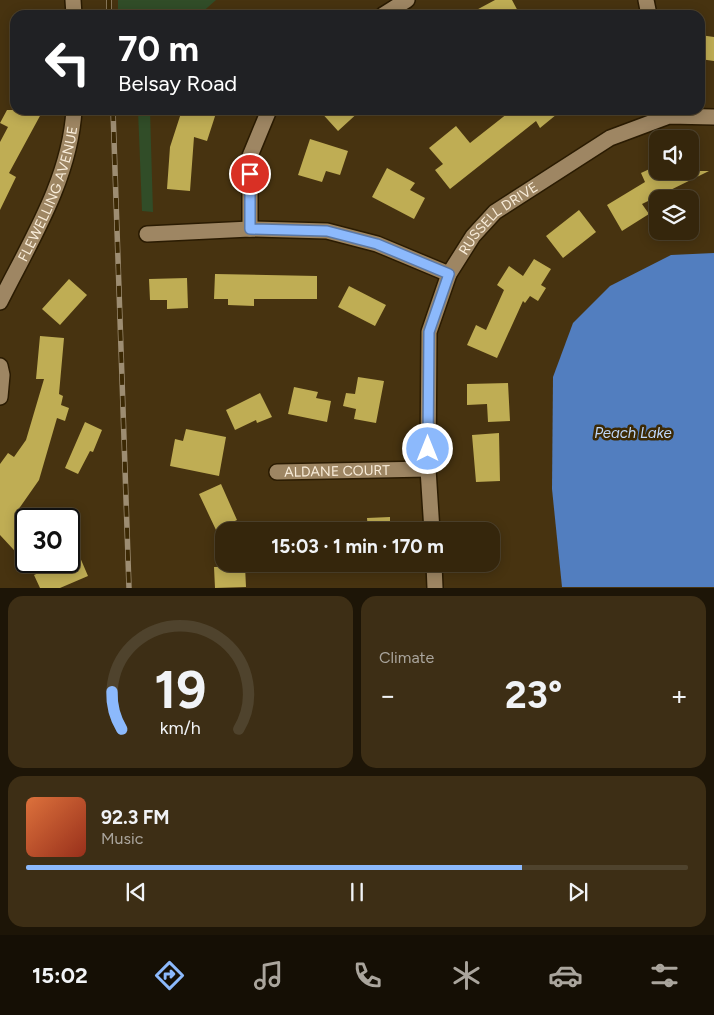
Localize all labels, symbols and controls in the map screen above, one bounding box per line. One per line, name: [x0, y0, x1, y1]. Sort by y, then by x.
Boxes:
text: 70 m: [118, 28, 199, 70]
icon: left: [35, 30, 100, 95]
text: Belsay Road: [118, 70, 237, 97]
street label: FLEWELLING AVENUE: [14, 125, 81, 265]
map controls: [649, 130, 699, 240]
button: sound: [649, 130, 699, 180]
pin: [229, 153, 271, 195]
icon: arrive: [236, 160, 264, 188]
street label: RUSSELL DRIVE: [455, 179, 541, 258]
button: layers: [649, 190, 699, 240]
position arrow: [401, 422, 453, 474]
water label: Peach Lake: [594, 424, 672, 442]
street label: ALDANE COURT: [284, 462, 390, 481]
speed limit sign: 30: [15, 508, 80, 573]
text: 15:03 · 1 min · 170 m: [271, 535, 444, 558]
text: Climate: [379, 648, 434, 667]
text: 19: [154, 659, 207, 721]
text: 23°: [505, 672, 562, 718]
text: −: [379, 678, 396, 712]
text: +: [671, 678, 688, 712]
text: km/h: [160, 717, 201, 738]
text: 92.3 FM: [101, 806, 170, 829]
text: Music: [101, 829, 143, 848]
icon: previous: [122, 878, 150, 906]
icon: pause: [343, 878, 371, 906]
icon: next: [564, 878, 592, 906]
icon: directions: [152, 958, 187, 993]
icon: music: [251, 958, 286, 993]
icon: phone: [350, 958, 385, 993]
icon: climate: [449, 958, 484, 993]
icon: car: [548, 958, 583, 993]
icon: filters: [647, 958, 682, 993]
text: 15:02: [32, 962, 88, 989]

